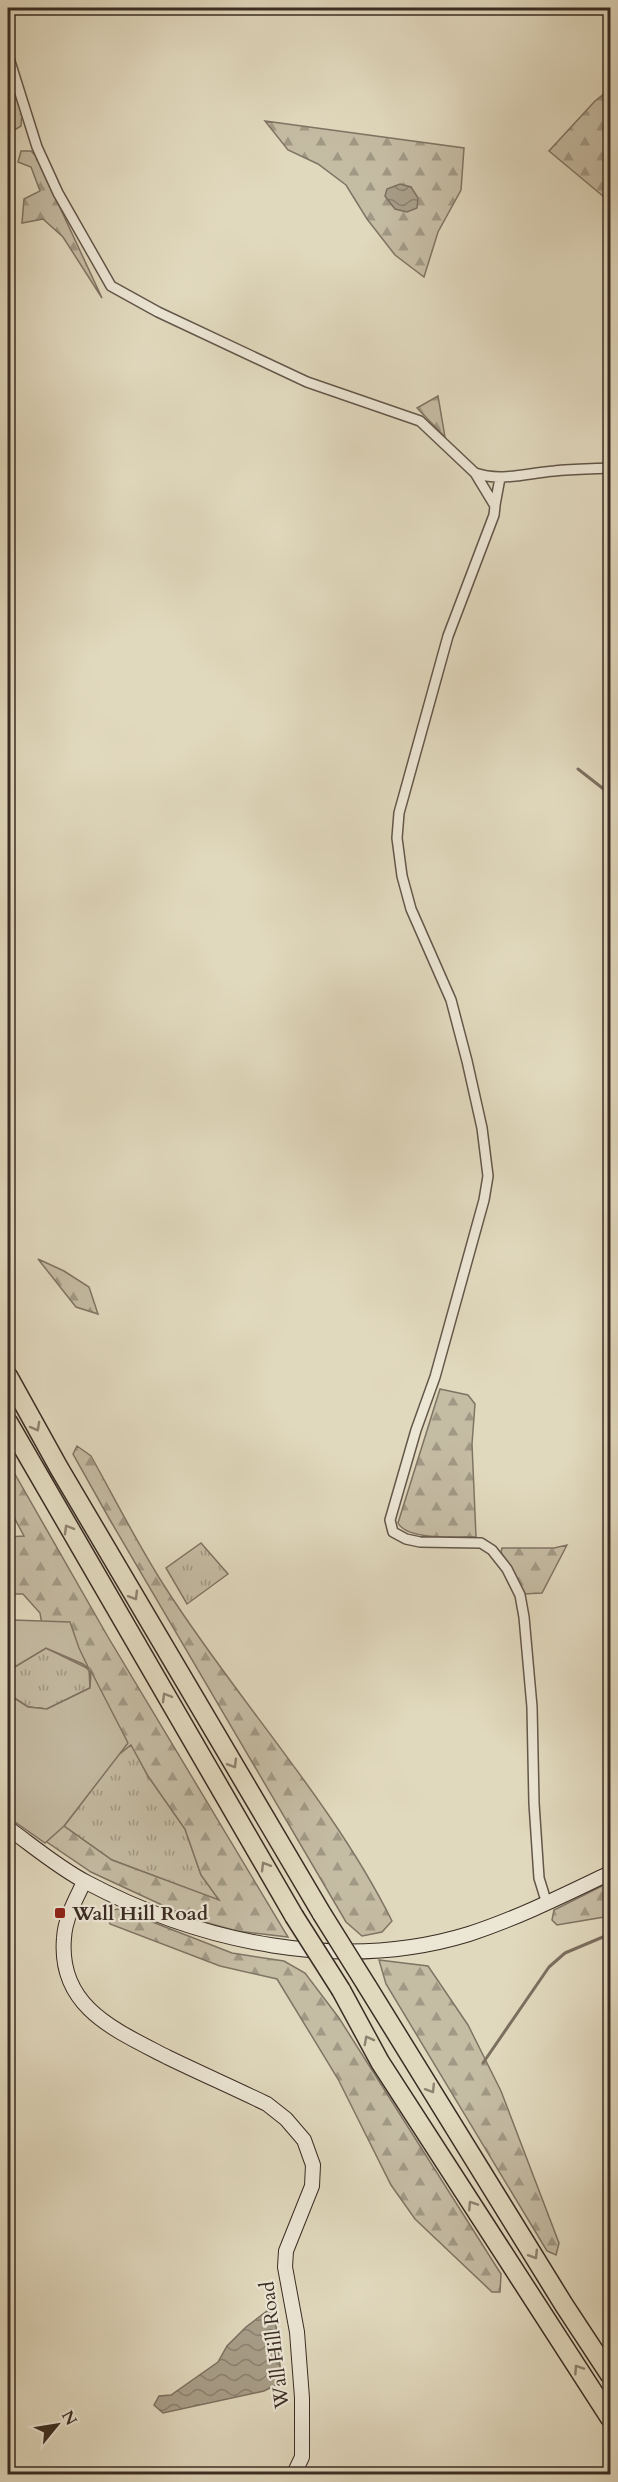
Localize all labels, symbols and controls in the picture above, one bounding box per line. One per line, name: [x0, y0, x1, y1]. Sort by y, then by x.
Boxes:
one-way arrow: [29, 1421, 40, 1431]
one-way arrow: [64, 1525, 75, 1535]
one-way arrow: [127, 1590, 138, 1600]
one-way arrow: [162, 1693, 174, 1703]
one-way arrow: [226, 1758, 237, 1768]
one-way arrow: [260, 1862, 272, 1872]
place label: Wall Hill Road: [71, 1900, 209, 1927]
marker: Wall Hill Road: [53, 1906, 67, 1920]
one-way arrow: [364, 2036, 375, 2047]
one-way arrow: [424, 2083, 436, 2093]
one-way arrow: [468, 2201, 479, 2212]
one-way arrow: [526, 2249, 538, 2259]
street label: Wall Hill Road: [253, 2279, 296, 2411]
one-way arrow: [574, 2365, 585, 2376]
north arrow: [27, 2395, 87, 2455]
text: N: [56, 2406, 82, 2430]

